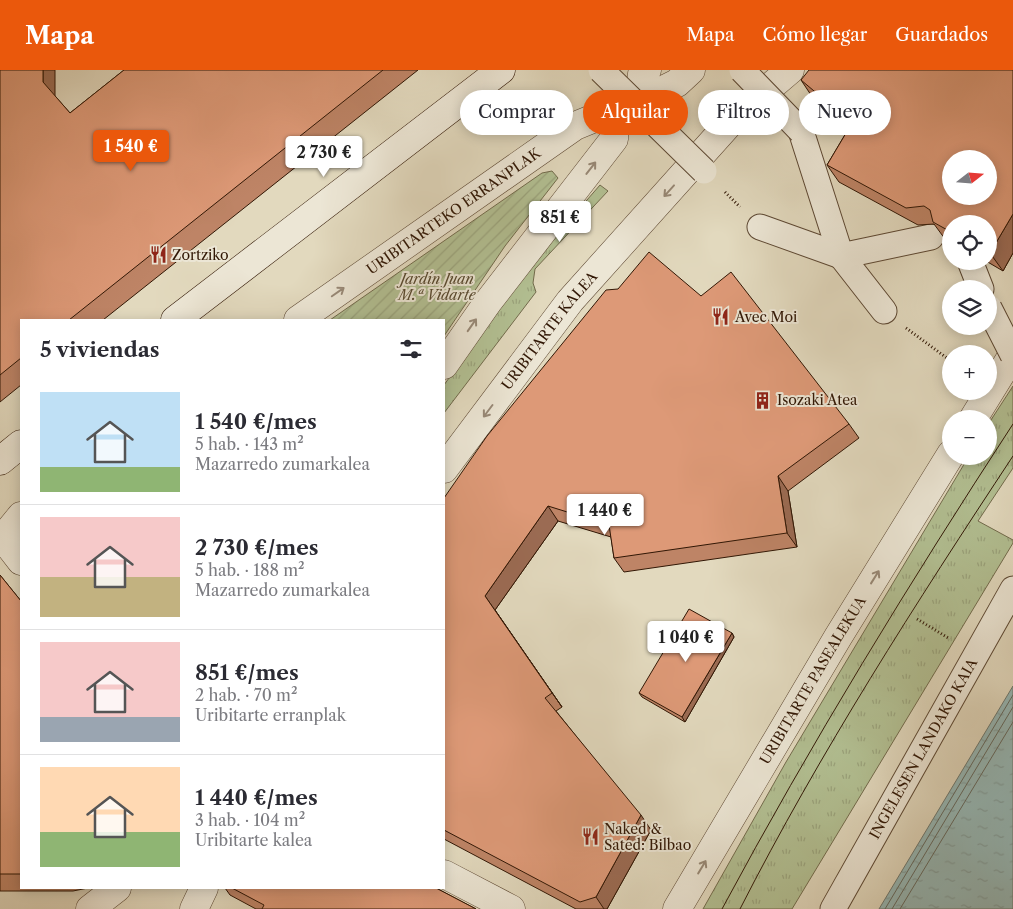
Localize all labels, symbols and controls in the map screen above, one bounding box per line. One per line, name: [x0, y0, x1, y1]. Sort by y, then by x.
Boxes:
text: Mapa: [25, 21, 94, 50]
text: Mapa: [686, 24, 735, 46]
text: Cómo llegar: [763, 24, 867, 46]
text: Guardados: [895, 24, 988, 46]
chip: Comprar: [460, 90, 573, 135]
chip: Alquilar: [583, 90, 688, 135]
chip: Filtros: [698, 90, 789, 135]
chip: Nuevo: [799, 90, 891, 135]
pin: 1 540 €: [85, 129, 177, 172]
text: 1 540 €: [104, 136, 158, 156]
pin: 2 730 €: [278, 136, 370, 178]
text: 2 730 €: [296, 142, 352, 162]
street label: URIBITARTEKO ERRANPLAK: [363, 143, 545, 278]
north arrow: [942, 150, 998, 205]
map controls: [942, 150, 997, 465]
one-way arrow: [586, 162, 597, 175]
one-way arrow: [663, 184, 675, 197]
pin: 851 €: [525, 200, 595, 243]
text: 851 €: [540, 207, 580, 227]
button: locate: [942, 215, 997, 270]
restaurant icon: Zortziko: [148, 245, 168, 265]
place label: Zortziko: [172, 246, 229, 264]
street label: URIBITARTE KALEA: [498, 267, 602, 393]
park label: Jardín Juan M.ª Vidarte: [396, 270, 477, 304]
button: layers: [942, 280, 997, 335]
one-way arrow: [331, 287, 345, 297]
restaurant icon: Avec Moi: [711, 307, 731, 327]
place label: Avec Moi: [734, 308, 797, 326]
one-way arrow: [467, 318, 477, 332]
icon: filters: [397, 335, 425, 363]
text: 5 viviendas: [40, 337, 160, 362]
button: +: [942, 345, 997, 400]
building icon: Isozaki Atea: [753, 390, 773, 410]
place label: Isozaki Atea: [777, 391, 858, 409]
one-way arrow: [483, 404, 493, 418]
text: 1 540 €/mes: [195, 409, 317, 434]
button: −: [942, 410, 997, 465]
icon: home: [80, 412, 140, 472]
text: 5 hab. · 143 m²: [195, 434, 304, 454]
text: Mazarredo zumarkalea: [195, 454, 370, 474]
pin: 1 440 €: [559, 494, 651, 536]
text: 1 440 €: [578, 500, 632, 520]
text: 2 730 €/mes: [195, 535, 319, 560]
icon: home: [80, 537, 140, 597]
text: 5 hab. · 188 m²: [195, 560, 305, 580]
one-way arrow: [870, 571, 880, 585]
text: Mazarredo zumarkalea: [195, 580, 370, 600]
street label: URIBITARTE PASEALEKUA: [756, 592, 870, 768]
pin: 1 040 €: [640, 620, 732, 663]
text: 1 040 €: [658, 627, 714, 647]
street label: INGELESEN LANDAKO KAIA: [865, 654, 982, 842]
text: 851 €/mes: [195, 660, 299, 685]
icon: home: [80, 662, 140, 722]
text: 2 hab. · 70 m²: [195, 685, 298, 705]
text: Uribitarte erranplak: [195, 705, 346, 725]
text: 1 440 €/mes: [195, 785, 318, 810]
icon: home: [80, 787, 140, 847]
text: 3 hab. · 104 m²: [195, 810, 305, 830]
place label: Naked & Sated: Bilbao: [604, 820, 691, 854]
restaurant icon: Naked & Sated: Bilbao: [580, 827, 600, 847]
text: Uribitarte kalea: [195, 830, 312, 850]
one-way arrow: [698, 860, 708, 875]

